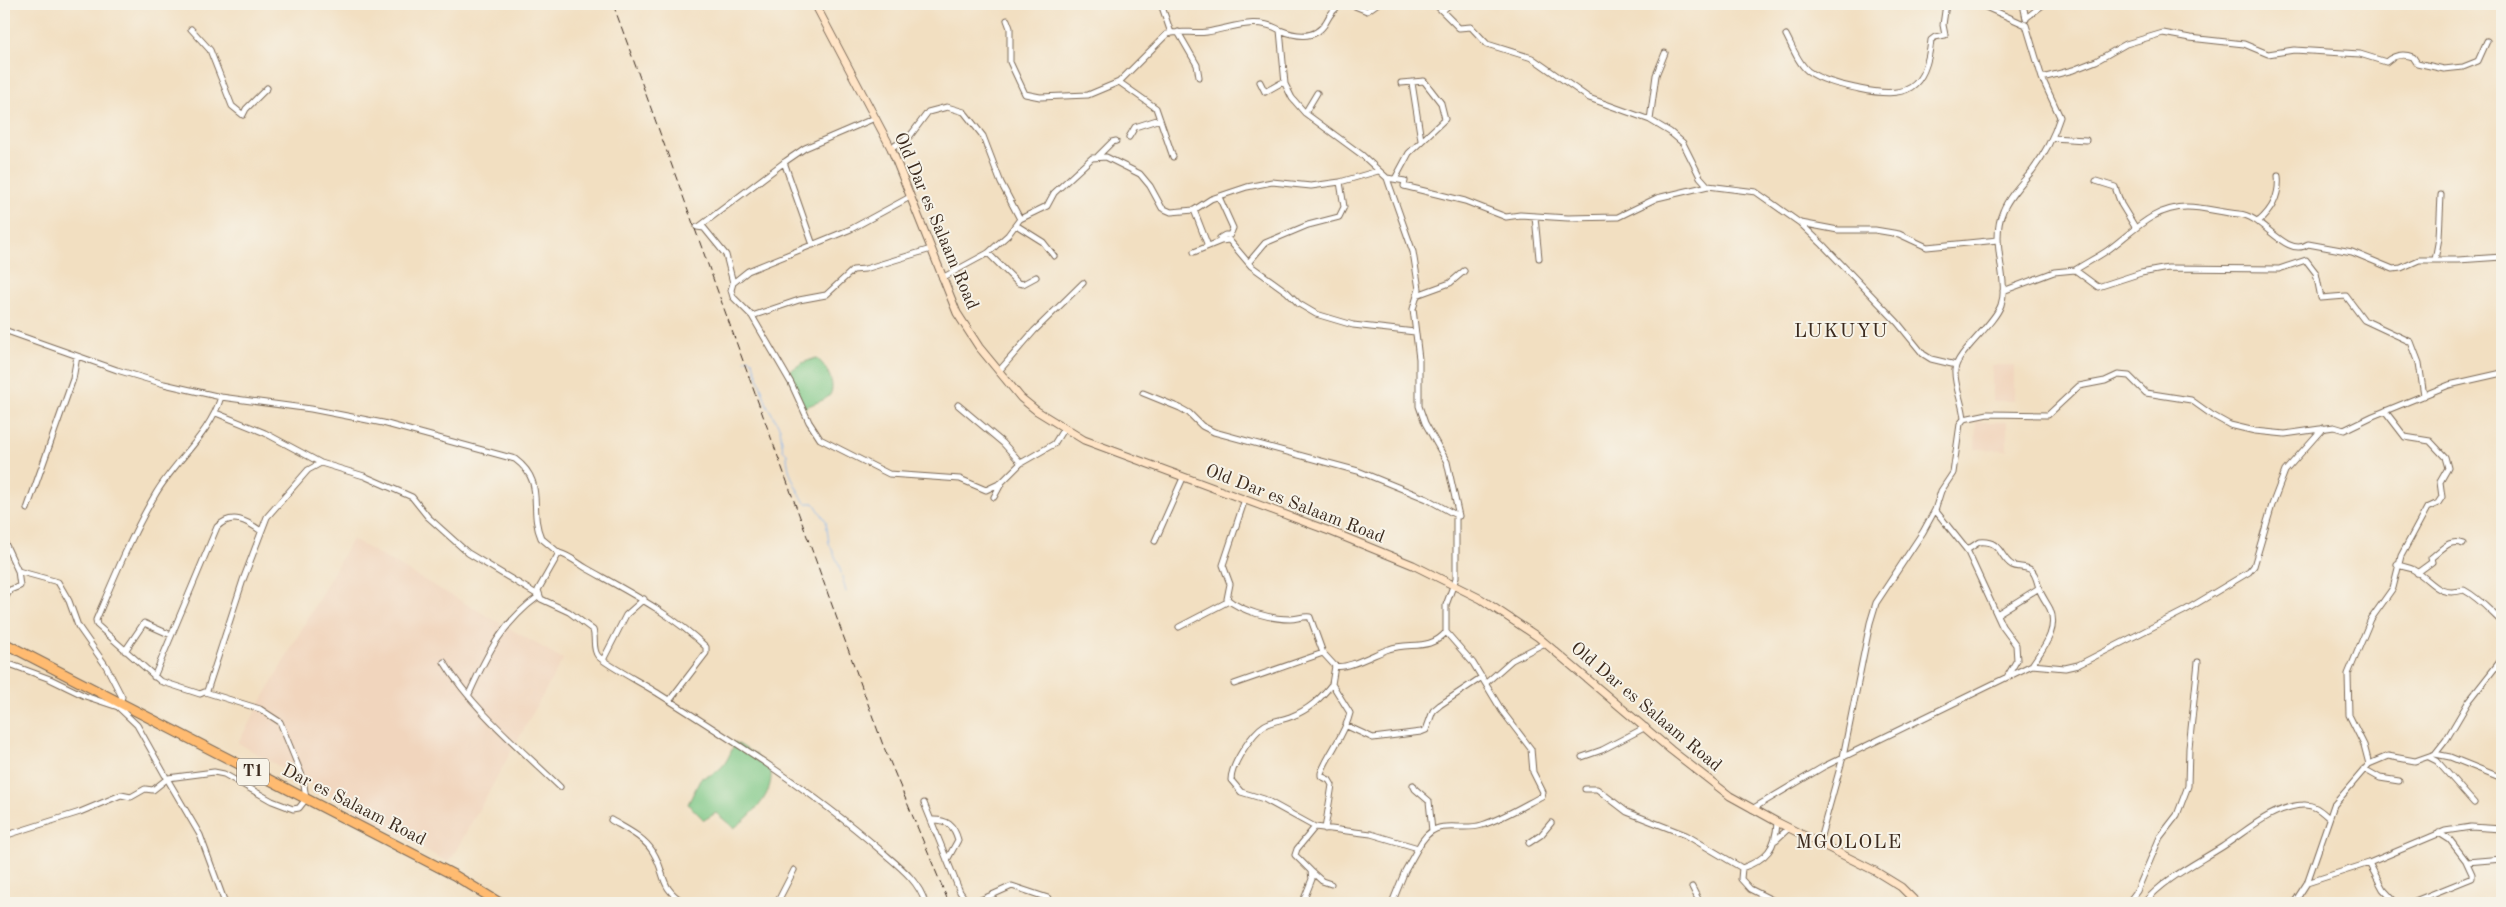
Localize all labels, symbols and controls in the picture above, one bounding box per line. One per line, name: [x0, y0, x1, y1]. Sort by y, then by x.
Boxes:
street label: Old Dar es Salaam Road: [890, 130, 982, 312]
district label: LUKUYU: [1794, 322, 1888, 342]
street label: Old Dar es Salaam Road: [1203, 461, 1387, 547]
street label: Old Dar es Salaam Road: [1567, 639, 1725, 775]
road number: T1: [237, 759, 269, 786]
street label: Dar es Salaam Road: [279, 761, 429, 849]
district label: MGOLOLE: [1796, 833, 1902, 853]

